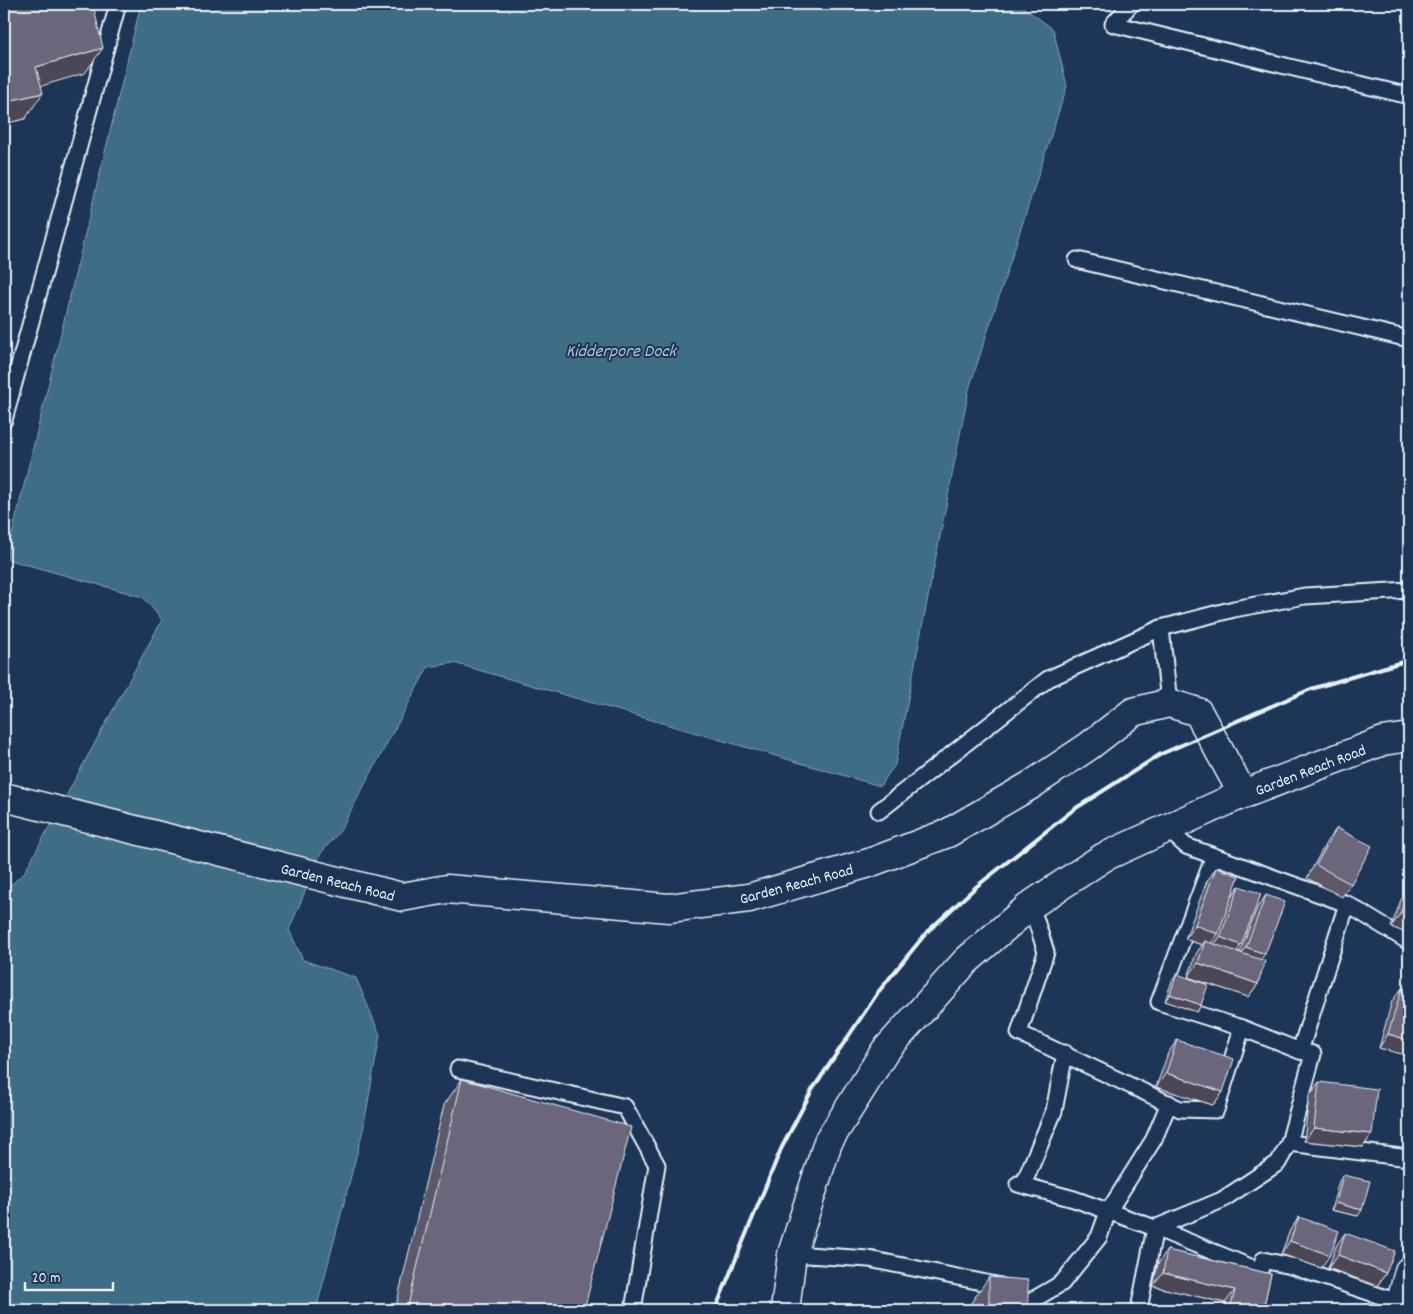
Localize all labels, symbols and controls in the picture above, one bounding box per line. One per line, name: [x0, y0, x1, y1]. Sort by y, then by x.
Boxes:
water label: Kidderpore Dock: [566, 340, 678, 365]
street label: Garden Reach Road: [1252, 740, 1370, 803]
street label: Garden Reach Road: [278, 858, 397, 909]
street label: Garden Reach Road: [737, 859, 856, 912]
scale bar: [25, 1259, 112, 1291]
text: 20 m: [32, 1268, 60, 1290]

